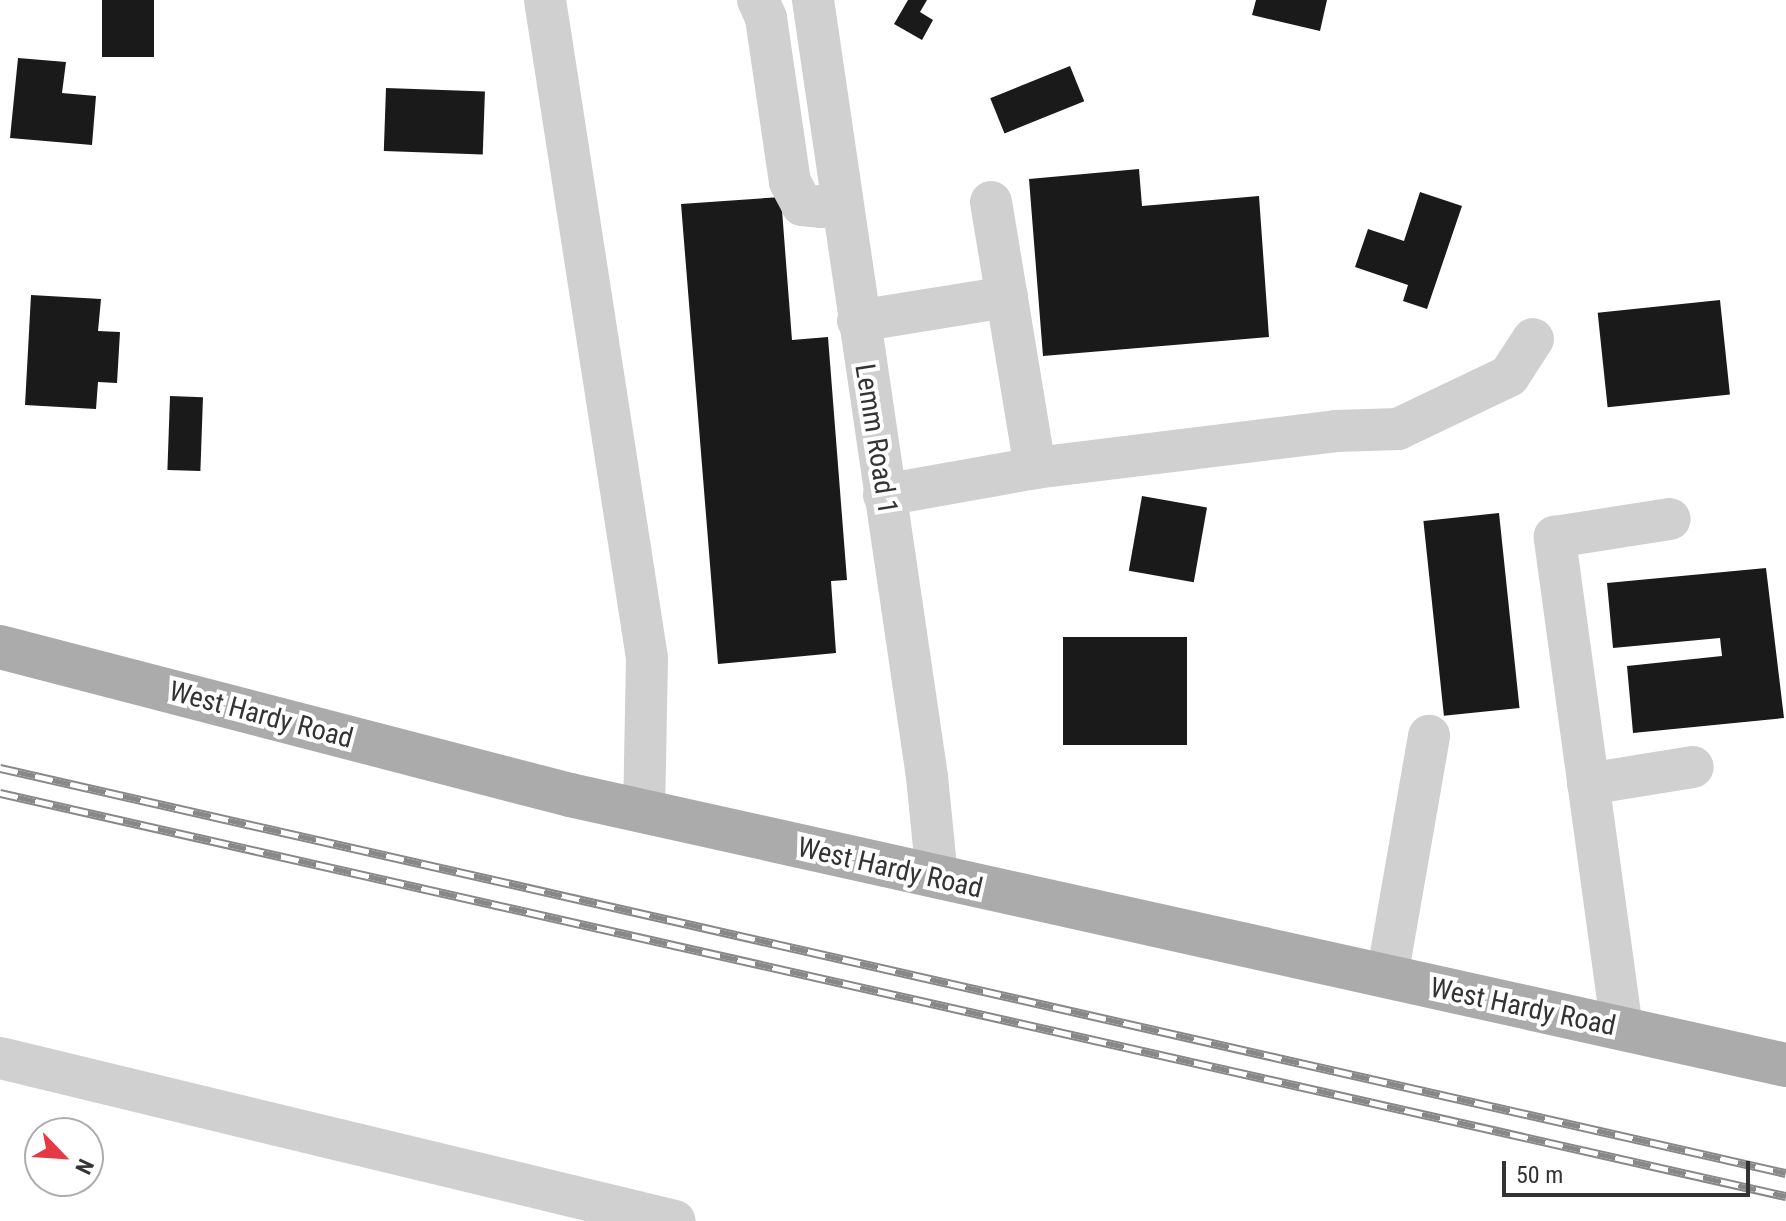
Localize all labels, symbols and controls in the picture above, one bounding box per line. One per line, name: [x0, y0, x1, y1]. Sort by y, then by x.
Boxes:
street label: Lemm Road 1: [848, 362, 904, 516]
street label: West Hardy Road: [165, 674, 357, 756]
street label: West Hardy Road: [794, 830, 986, 906]
street label: West Hardy Road: [1427, 971, 1619, 1043]
north arrow: [24, 1117, 104, 1197]
scale bar: [1506, 1145, 1754, 1195]
text: N: [70, 1155, 99, 1178]
text: 50 m: [1516, 1161, 1563, 1189]

